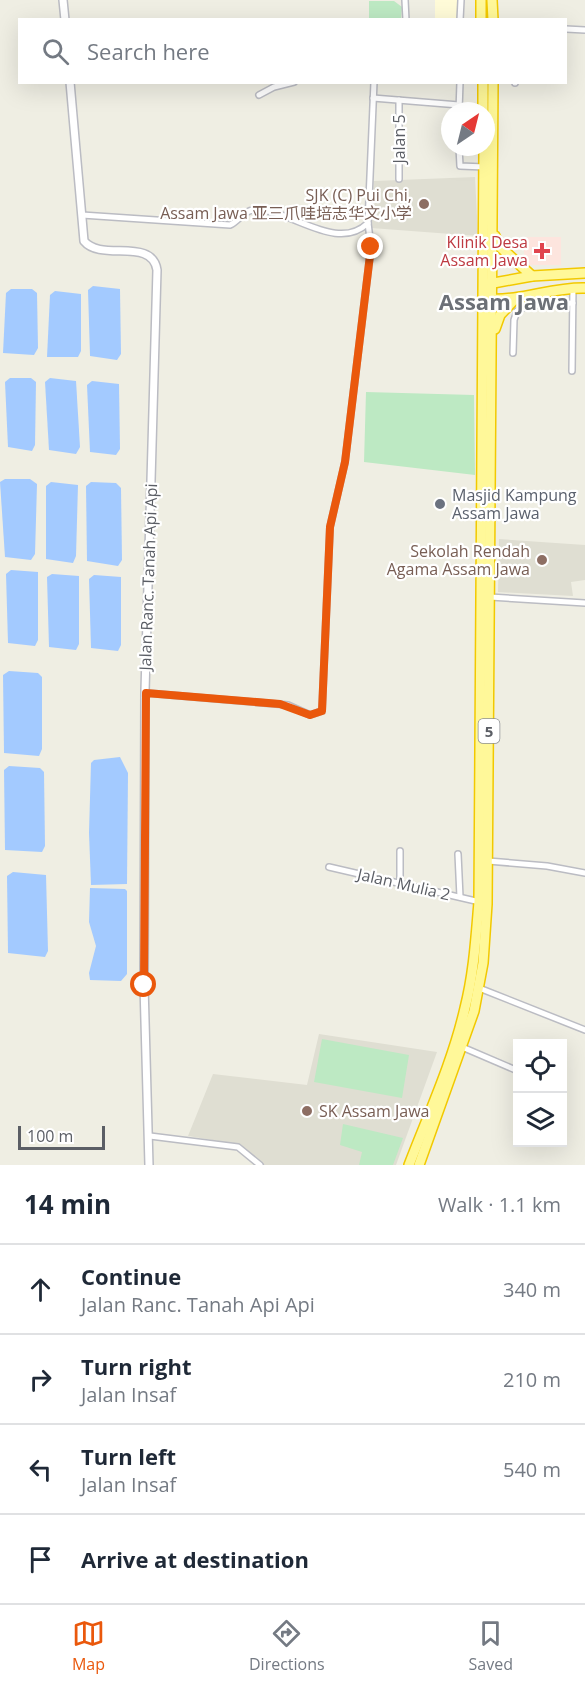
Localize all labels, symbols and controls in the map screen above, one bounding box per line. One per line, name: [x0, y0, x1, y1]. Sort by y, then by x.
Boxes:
search box: [18, 18, 567, 84]
icon: search: [39, 35, 72, 68]
text: Search here: [87, 36, 210, 66]
north arrow: [441, 102, 495, 156]
street label: Jalan 5: [388, 114, 410, 166]
place label: SJK (C) Pui Chi, Assam Jawa 亚三爪哇培志华文小学: [160, 184, 412, 224]
marker: SJK (C) Pui Chi, Assam Jawa 亚三爪哇培志华文小学: [417, 197, 431, 211]
place label: Klinik Desa Assam Jawa: [440, 231, 528, 271]
route end: [357, 233, 383, 259]
marker: Klinik Desa Assam Jawa: [533, 242, 551, 260]
district label: Assam Jawa: [439, 286, 569, 316]
street label: Jalan Ranc. Tanah Api Api: [134, 483, 162, 673]
place label: Masjid Kampung Assam Jawa: [452, 484, 577, 524]
marker: Masjid Kampung Assam Jawa: [433, 497, 447, 511]
place label: Sekolah Rendah Agama Assam Jawa: [387, 540, 530, 580]
marker: Sekolah Rendah Agama Assam Jawa: [535, 553, 549, 567]
road number: 5: [478, 719, 500, 743]
street label: Jalan Mulia 2: [354, 862, 453, 905]
route start: [130, 971, 156, 997]
map controls: [513, 1039, 567, 1147]
button: locate: [513, 1039, 567, 1093]
button: layers: [513, 1093, 567, 1147]
place label: SK Assam Jawa: [319, 1100, 429, 1122]
marker: SK Assam Jawa: [300, 1104, 314, 1118]
scale bar: [18, 1123, 105, 1150]
text: 100 m: [27, 1125, 73, 1147]
text: 14 min: [24, 1186, 111, 1222]
text: Walk · 1.1 km: [438, 1191, 561, 1218]
text: Continue: [81, 1261, 181, 1291]
icon: ahead: [24, 1273, 57, 1306]
text: 340 m: [503, 1276, 561, 1303]
text: Jalan Ranc. Tanah Api Api: [81, 1291, 315, 1318]
text: Turn right: [81, 1351, 192, 1381]
icon: right: [24, 1363, 57, 1396]
text: 210 m: [503, 1366, 561, 1393]
text: Jalan Insaf: [81, 1381, 176, 1408]
text: Turn left: [81, 1441, 176, 1471]
icon: left: [24, 1453, 57, 1486]
text: 540 m: [503, 1456, 561, 1483]
text: Jalan Insaf: [81, 1471, 176, 1498]
icon: arrive: [24, 1543, 57, 1576]
text: Arrive at destination: [81, 1544, 309, 1574]
tab: Map: [72, 1617, 105, 1675]
tab: Directions: [249, 1617, 325, 1675]
tab: Saved: [469, 1617, 513, 1675]

